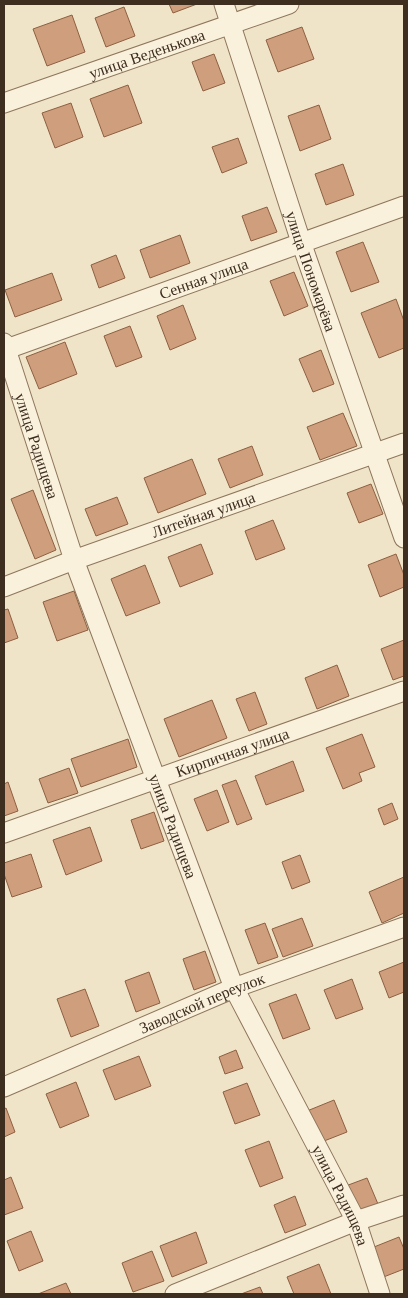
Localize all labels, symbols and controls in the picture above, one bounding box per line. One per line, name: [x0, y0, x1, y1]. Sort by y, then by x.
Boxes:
street label: улица Веденькова: [86, 25, 207, 82]
street label: улица Пономарёва: [282, 209, 340, 333]
street label: Сенная улица: [157, 254, 250, 302]
street label: улица Радищева: [11, 391, 62, 501]
street label: Литейная улица: [149, 488, 257, 540]
street label: Кирпичная улица: [173, 724, 291, 780]
street label: улица Радищева: [145, 771, 201, 881]
street label: Заводской переулок: [136, 969, 267, 1036]
street label: улица Радищева: [308, 1142, 372, 1248]

